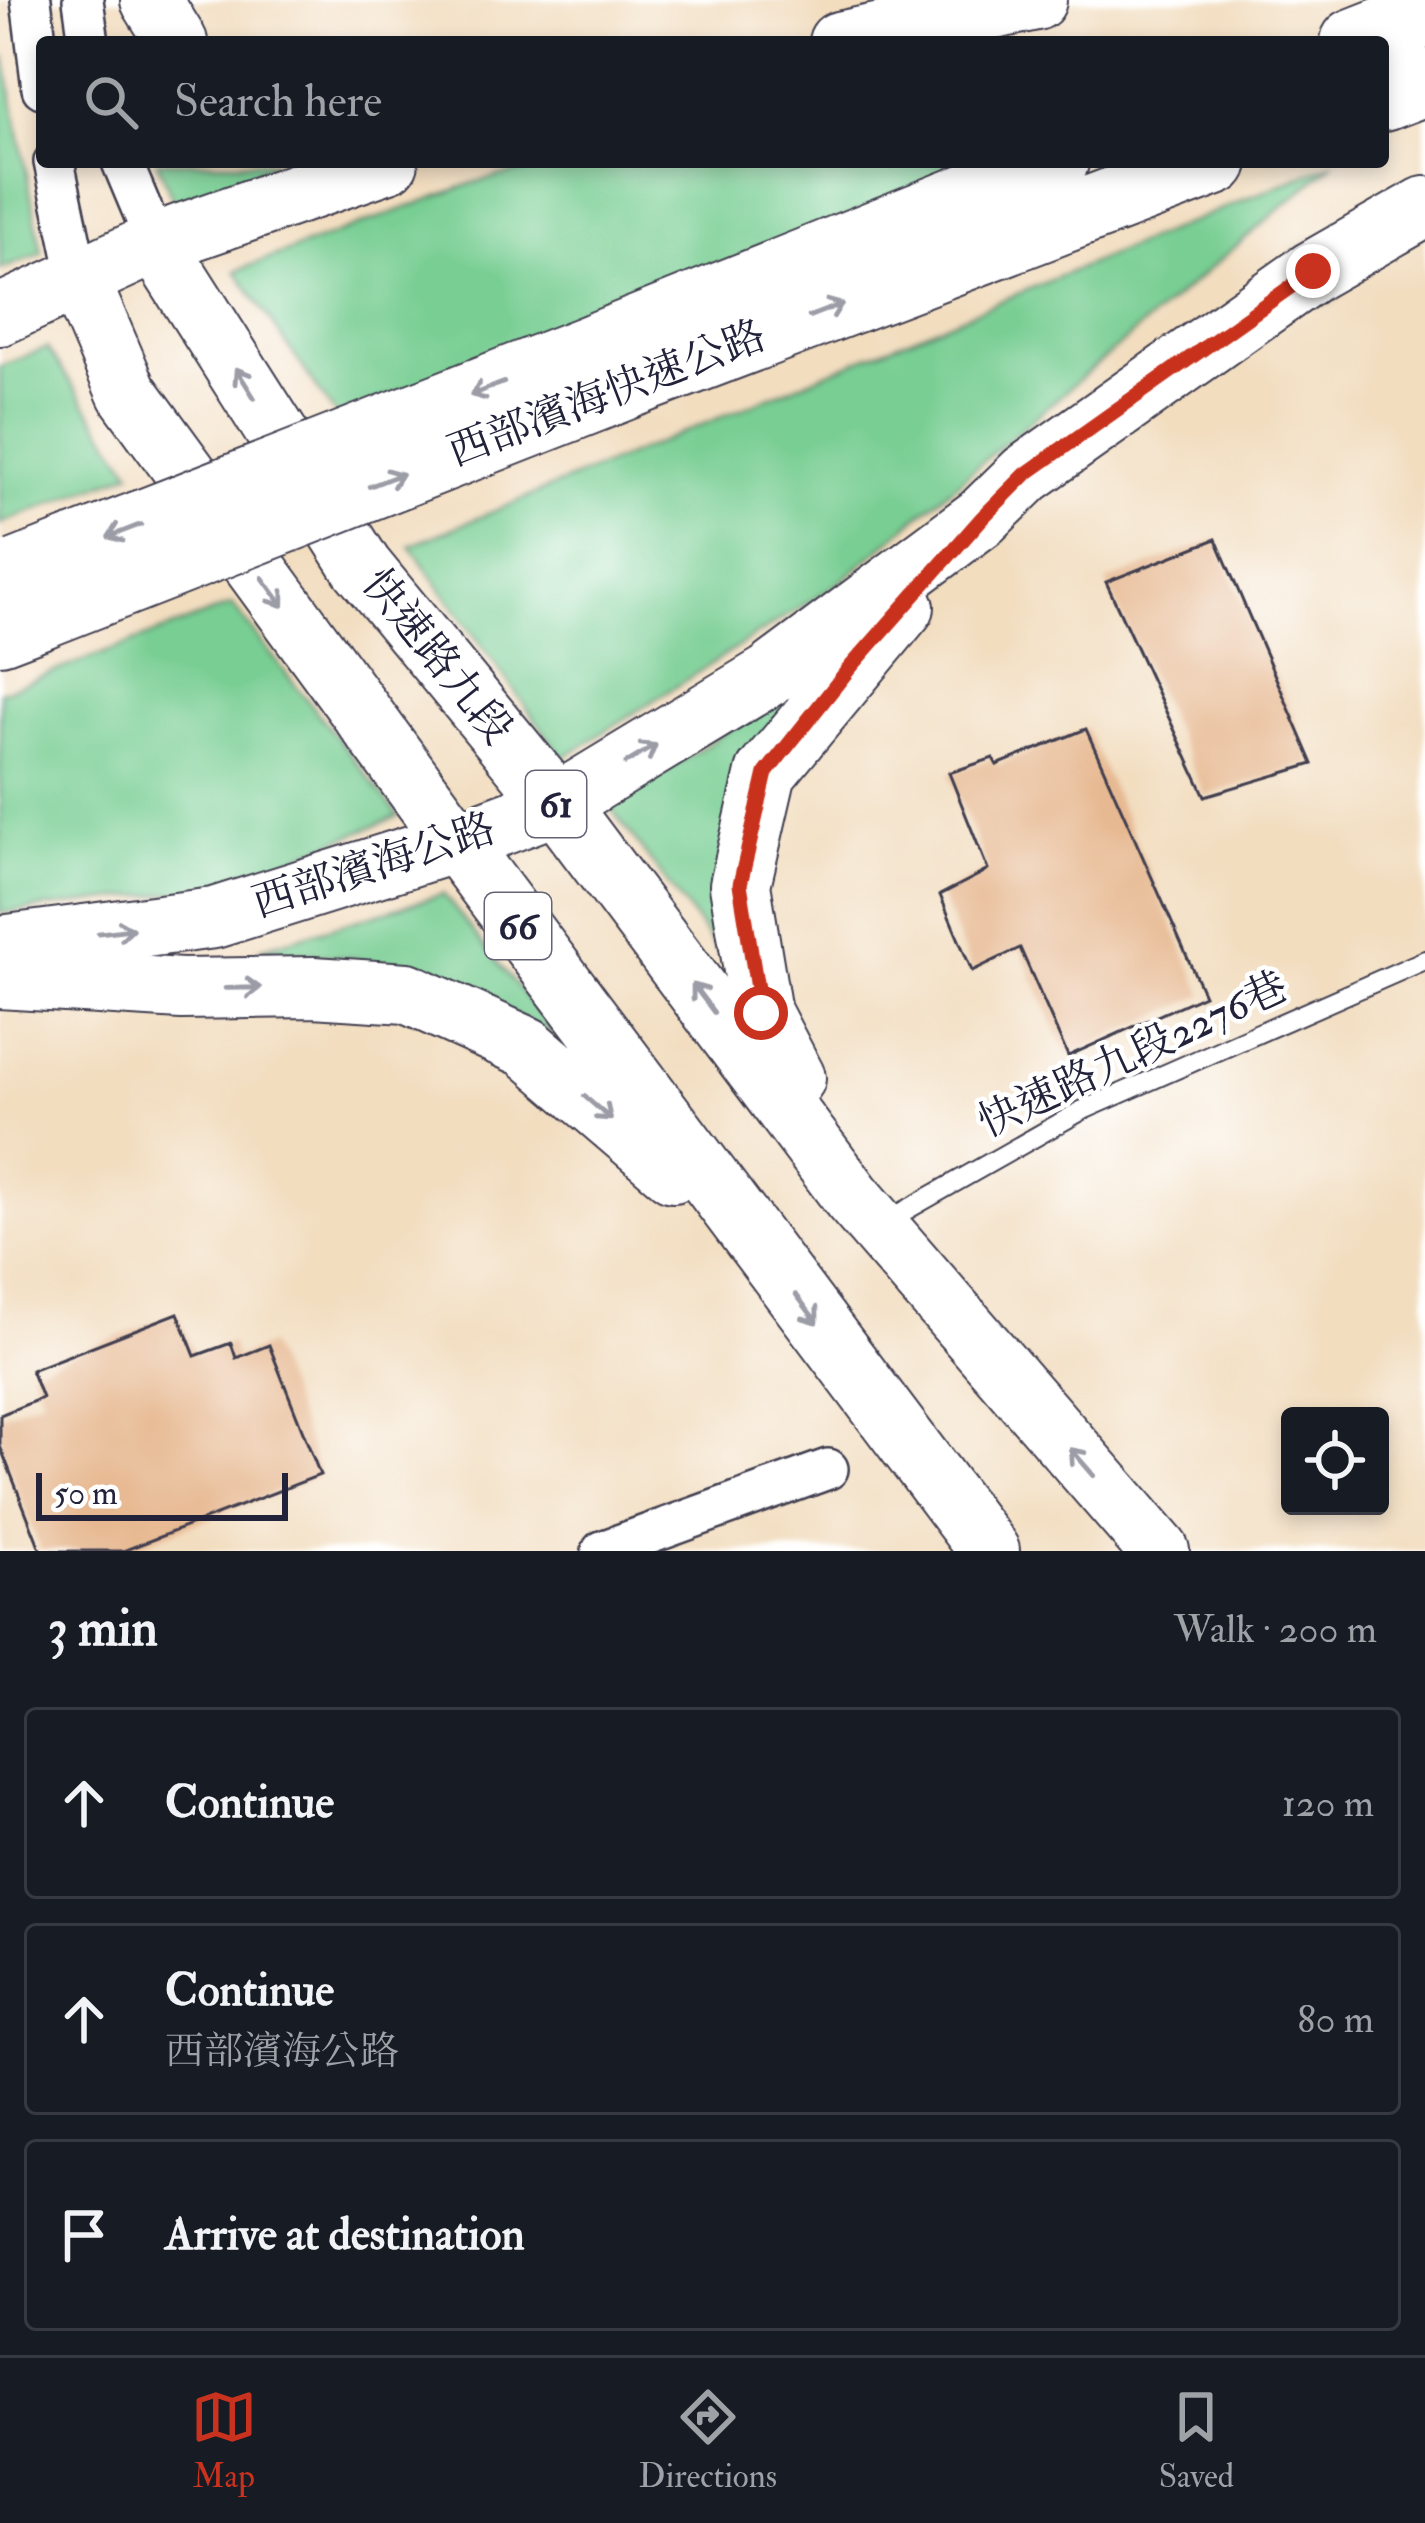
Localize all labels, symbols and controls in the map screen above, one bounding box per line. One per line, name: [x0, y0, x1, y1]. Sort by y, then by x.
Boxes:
search box: [36, 36, 1389, 168]
icon: search: [78, 69, 144, 135]
text: Search here: [174, 74, 382, 130]
route end: [1286, 244, 1340, 298]
one-way arrow: [807, 297, 844, 319]
street label: 西部濱海快速公路: [441, 310, 773, 478]
one-way arrow: [233, 367, 257, 401]
one-way arrow: [469, 380, 506, 401]
one-way arrow: [367, 468, 404, 489]
one-way arrow: [106, 521, 143, 543]
street label: 快速路九段: [351, 559, 523, 755]
one-way arrow: [260, 575, 286, 608]
one-way arrow: [623, 741, 657, 765]
road number: 61: [526, 771, 586, 837]
street label: 西部濱海公路: [246, 802, 502, 930]
road number: 66: [485, 893, 551, 959]
one-way arrow: [96, 919, 135, 942]
street label: 快速路九段2276巷: [970, 961, 1296, 1149]
one-way arrow: [223, 977, 262, 999]
one-way arrow: [690, 982, 716, 1015]
route start: [734, 986, 788, 1040]
one-way arrow: [582, 1094, 613, 1121]
one-way arrow: [794, 1292, 819, 1325]
map controls: [1281, 1407, 1389, 1515]
button: locate: [1281, 1407, 1389, 1515]
one-way arrow: [1069, 1448, 1096, 1478]
scale bar: [36, 1467, 288, 1520]
text: 50 m: [54, 1473, 118, 1514]
text: 3 min: [48, 1597, 158, 1661]
text: Walk · 200 m: [1174, 1605, 1377, 1654]
icon: ahead: [51, 1770, 117, 1836]
text: Continue: [165, 1775, 334, 1831]
text: 120 m: [1282, 1779, 1374, 1828]
text: Continue: [165, 1963, 334, 2019]
icon: ahead: [51, 1986, 117, 2052]
text: 80 m: [1297, 1995, 1374, 2044]
text: 西部濱海公路: [165, 2027, 399, 2076]
icon: arrive: [51, 2202, 117, 2268]
text: Arrive at destination: [165, 2207, 525, 2263]
tab: Map: [191, 2384, 257, 2497]
tab: Directions: [639, 2384, 777, 2497]
tab: Saved: [1159, 2384, 1234, 2497]

